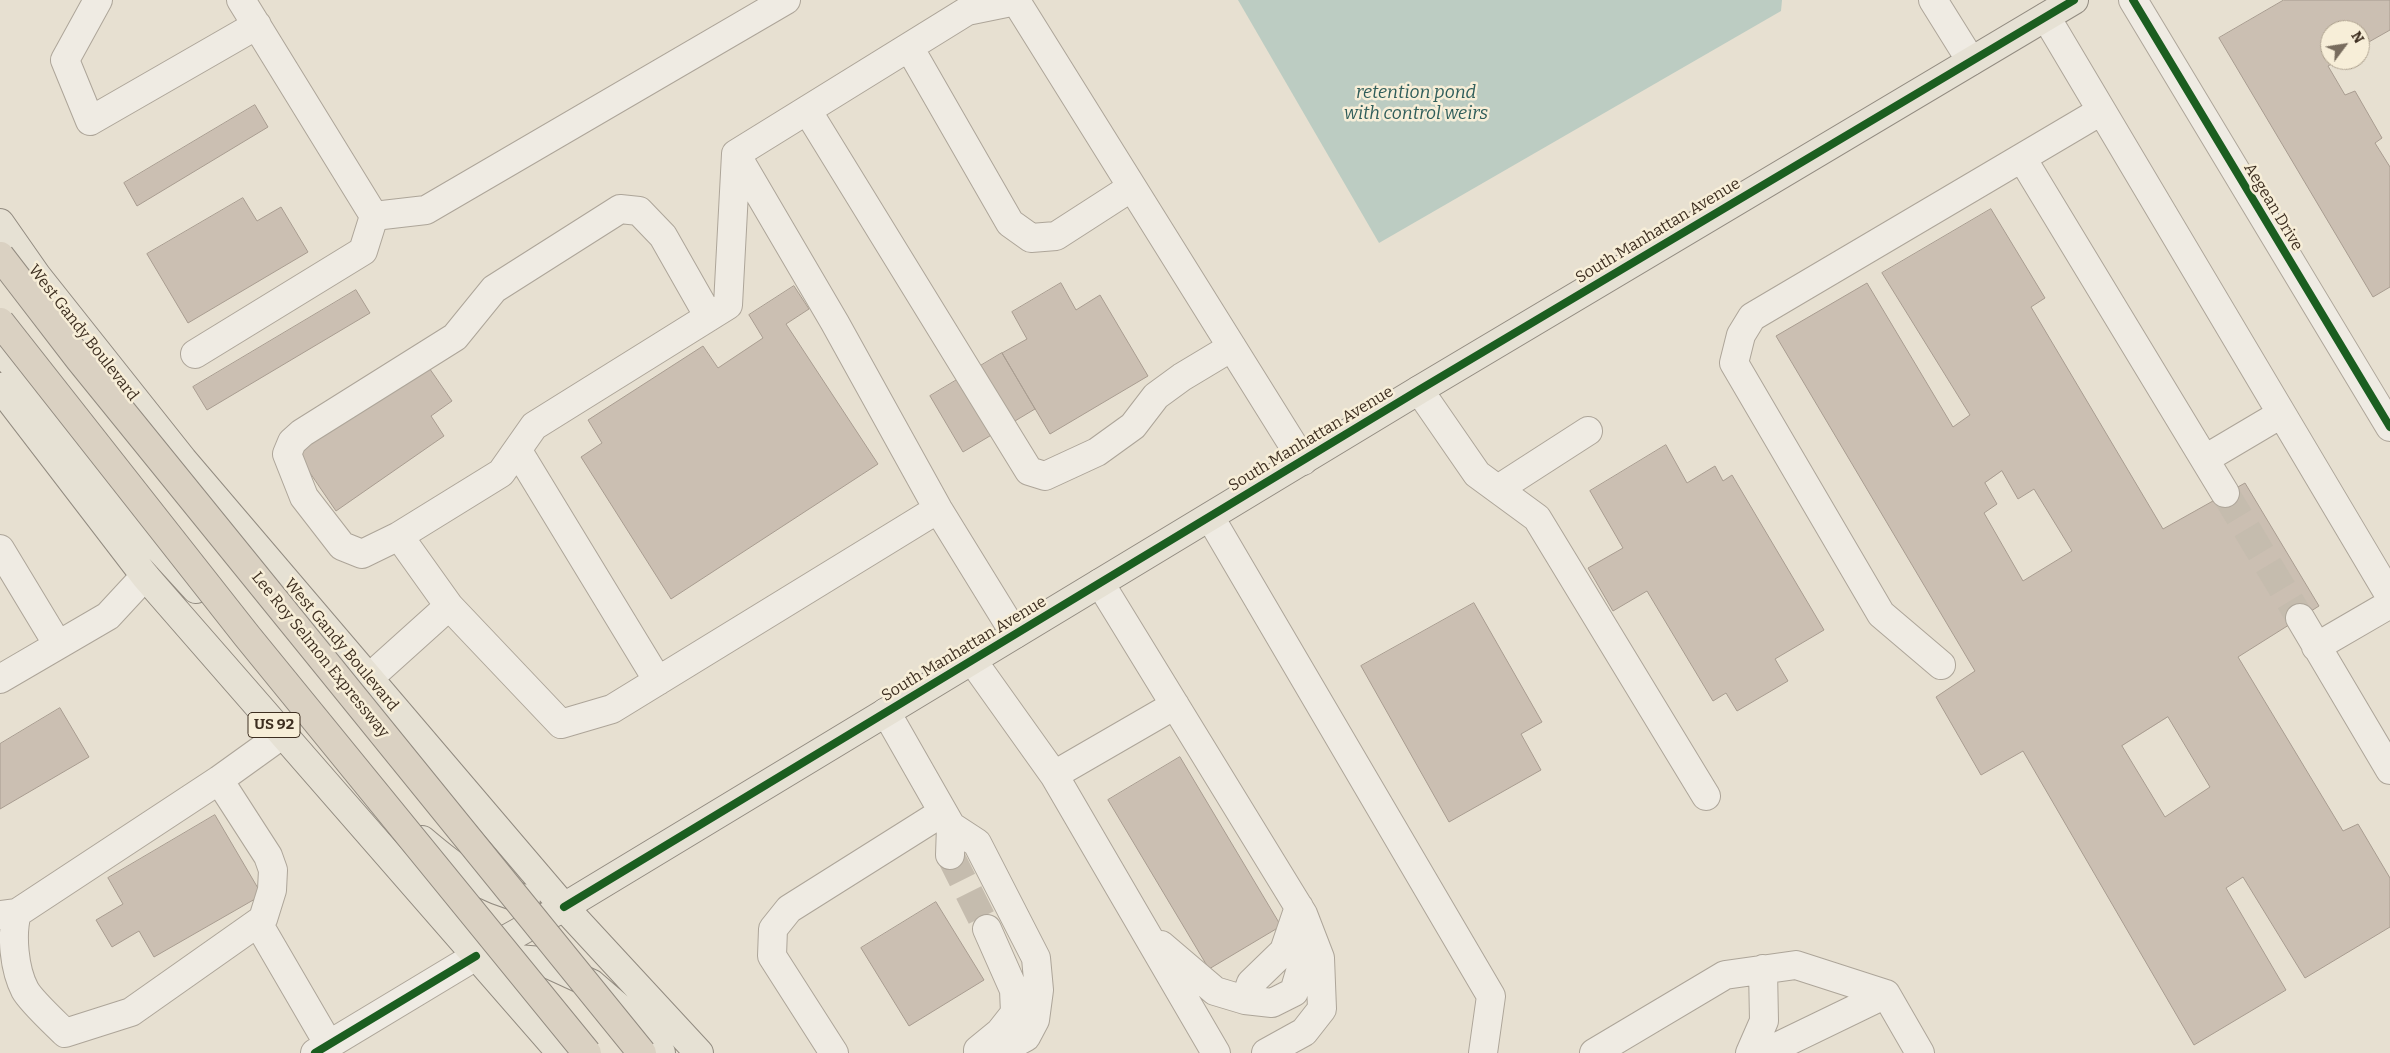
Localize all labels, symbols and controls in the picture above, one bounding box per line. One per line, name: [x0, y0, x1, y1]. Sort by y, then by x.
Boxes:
north arrow: [2320, 20, 2370, 70]
text: N: [2347, 29, 2367, 47]
water label: retention pond with control weirs: [1344, 82, 1488, 125]
street label: Aegean Drive: [2239, 160, 2307, 254]
street label: South Manhattan Avenue: [1572, 174, 1744, 288]
street label: West Gandy Boulevard: [24, 261, 142, 405]
street label: South Manhattan Avenue: [1225, 382, 1397, 496]
street label: Lee Roy Selmon Expressway: [247, 568, 393, 742]
street label: West Gandy Boulevard: [280, 575, 402, 715]
street label: South Manhattan Avenue: [878, 592, 1050, 706]
road number: US 92: [248, 712, 300, 738]

